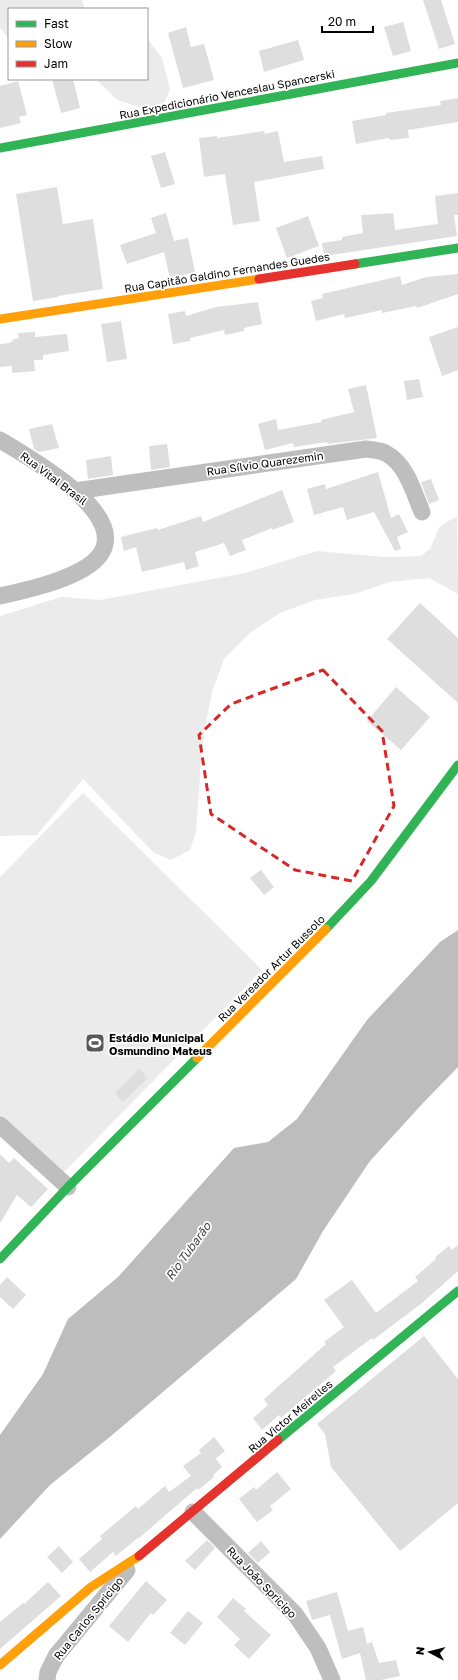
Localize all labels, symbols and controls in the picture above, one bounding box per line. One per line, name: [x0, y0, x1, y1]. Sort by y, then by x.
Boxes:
legend: [8, 8, 148, 80]
scale bar: [322, 8, 373, 34]
text: 20 m: [328, 14, 356, 29]
text: Fast: [44, 16, 69, 31]
text: Slow: [44, 36, 72, 51]
text: Jam: [44, 56, 68, 71]
street label: Rua Expedicionário Venceslau Spancerski: [118, 67, 336, 121]
street label: Rua Capitão Galdino Fernandes Guedes: [123, 249, 331, 295]
street label: Rua Sílvio Quarezemin: [206, 448, 324, 478]
street label: Rua Vital Brasil: [18, 449, 90, 508]
street label: Rua Vereador Artur Bussolo: [215, 912, 327, 1024]
place label: Estádio Municipal Osmundino Mateus: [109, 1031, 212, 1057]
sports icon: Estádio Municipal Osmundino Mateus: [84, 1032, 106, 1054]
water label: Rio Tubarão: [162, 1218, 214, 1283]
street label: Rua Victor Meirelles: [245, 1377, 335, 1455]
street label: Rua João Spricigo: [224, 1543, 300, 1621]
street label: Rua Carlos Spricigo: [51, 1574, 126, 1662]
north arrow: [410, 1632, 450, 1672]
text: N: [413, 1646, 427, 1656]

